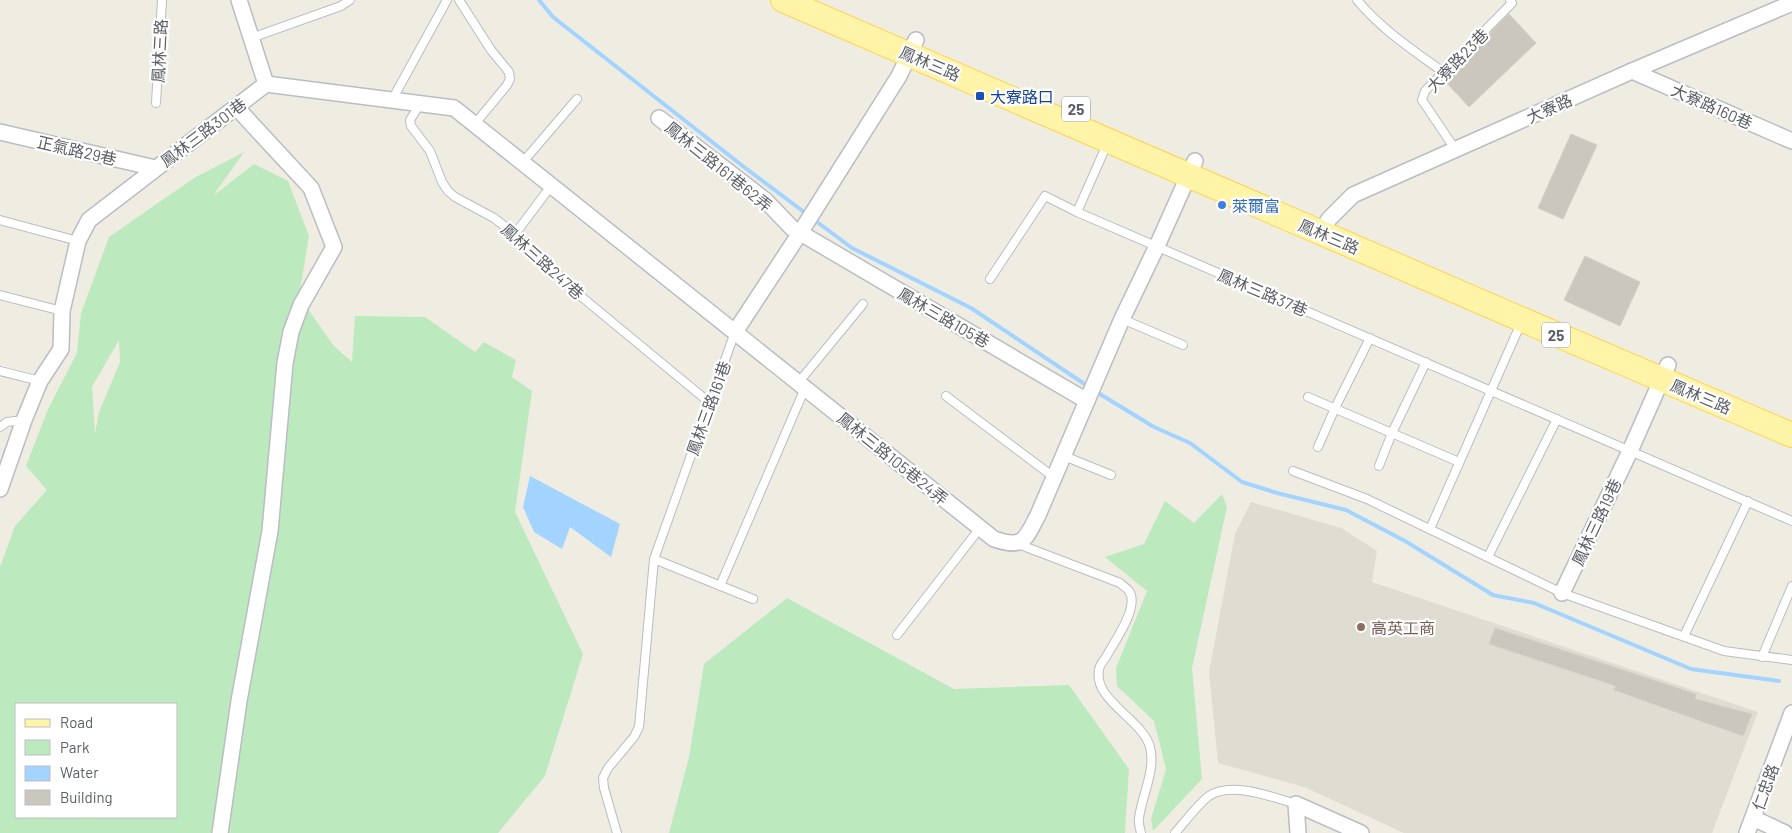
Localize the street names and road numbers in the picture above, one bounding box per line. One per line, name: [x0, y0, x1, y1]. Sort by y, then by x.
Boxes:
street label: 鳳林三路: [148, 19, 170, 83]
street label: 大寮路23巷: [1422, 24, 1492, 96]
street label: 鳳林三路: [897, 42, 963, 84]
street label: 大寮路160巷: [1668, 80, 1756, 132]
street label: 大寮路: [1523, 90, 1575, 126]
street label: 鳳林三路301巷: [156, 94, 250, 170]
road number: 25: [1062, 96, 1090, 122]
street label: 鳳林三路161巷62弄: [662, 117, 776, 215]
street label: 正氣路29巷: [35, 132, 119, 168]
street label: 鳳林三路: [1296, 215, 1362, 257]
street label: 鳳林三路247巷: [498, 219, 588, 303]
street label: 鳳林三路37巷: [1215, 265, 1311, 319]
street label: 鳳林三路105巷: [895, 283, 993, 351]
road number: 25: [1542, 322, 1570, 348]
street label: 鳳林三路161巷: [682, 358, 734, 458]
street label: 鳳林三路: [1668, 375, 1734, 417]
street label: 鳳林三路105巷24弄: [834, 408, 952, 508]
street label: 鳳林三路19巷: [1568, 475, 1624, 569]
street label: 仁忠路: [1748, 761, 1782, 813]

